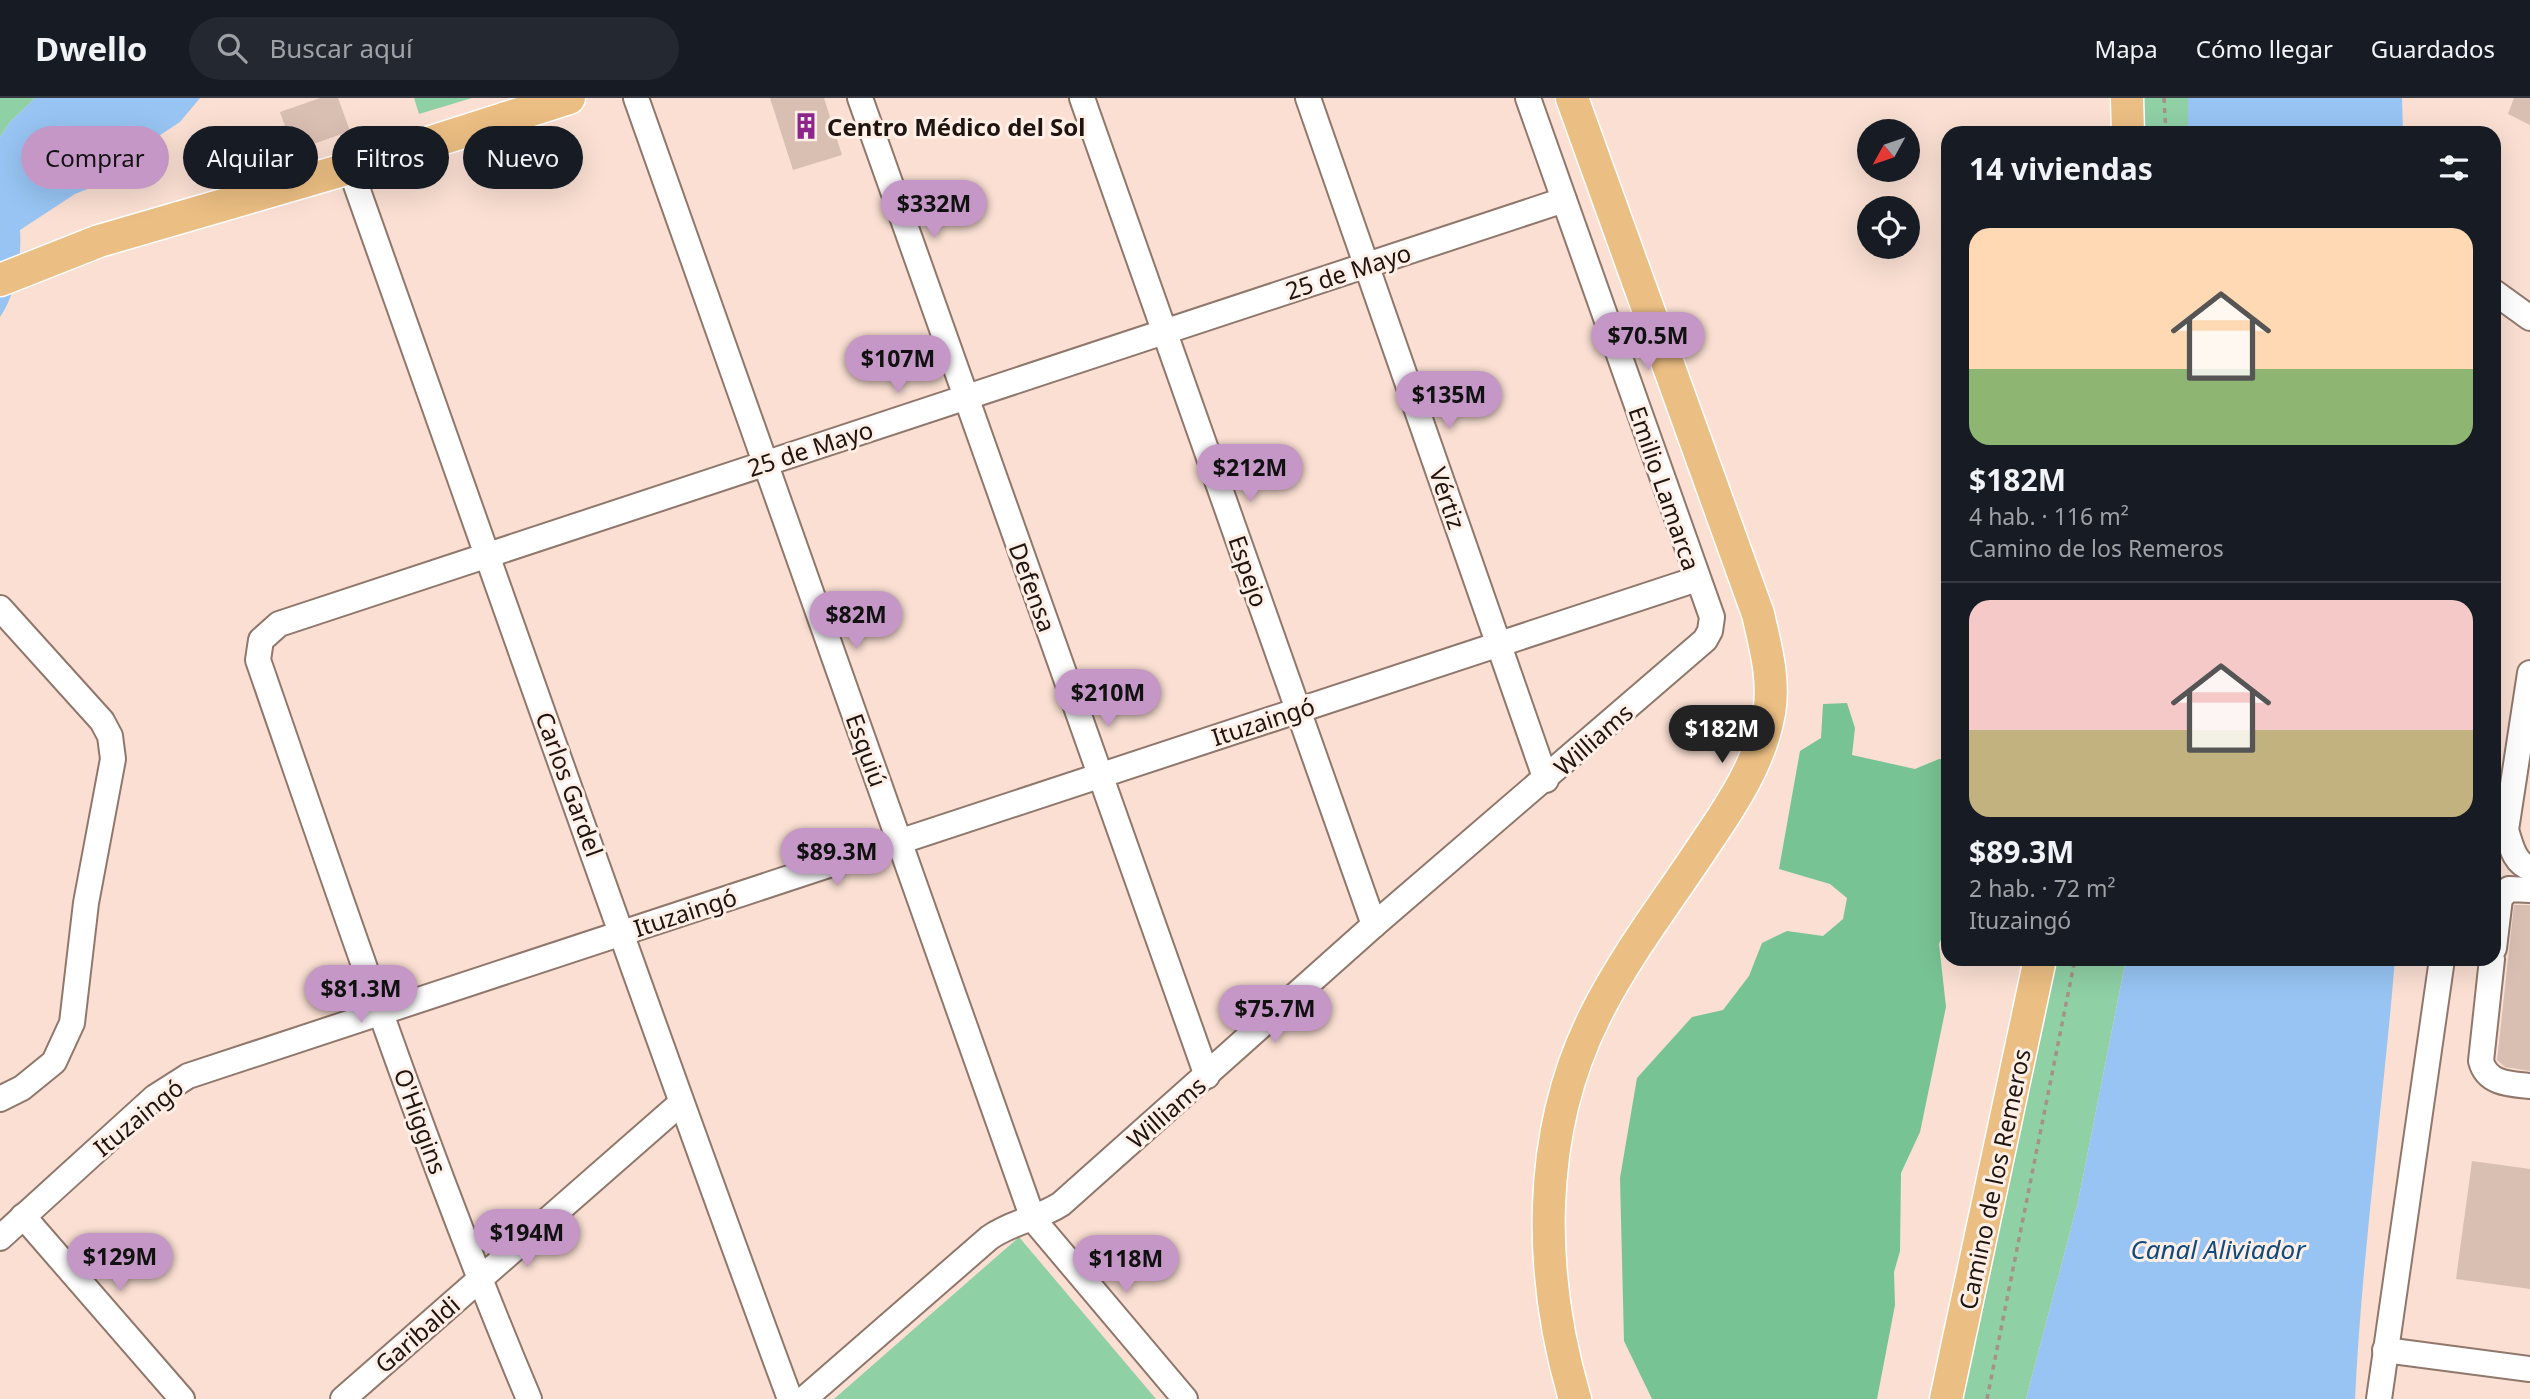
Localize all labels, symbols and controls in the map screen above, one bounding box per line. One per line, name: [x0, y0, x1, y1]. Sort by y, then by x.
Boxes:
search box: [189, 17, 679, 80]
text: Dwello: [35, 26, 147, 71]
icon: search: [213, 29, 251, 67]
text: Buscar aquí: [269, 30, 413, 66]
text: Mapa: [2094, 32, 2158, 65]
text: Cómo llegar: [2196, 32, 2333, 65]
text: Guardados: [2371, 32, 2495, 65]
place label: Centro Médico del Sol: [827, 110, 1085, 143]
building icon: Centro Médico del Sol: [791, 111, 821, 141]
north arrow: [1857, 119, 1920, 182]
map controls: [1857, 119, 1920, 259]
chip: Comprar: [21, 126, 169, 189]
chip: Alquilar: [183, 126, 318, 189]
chip: Filtros: [332, 126, 449, 189]
chip: Nuevo: [463, 126, 583, 189]
text: 14 viviendas: [1969, 148, 2153, 189]
icon: filters: [2435, 149, 2473, 187]
pin: $332M: [885, 180, 983, 240]
text: $332M: [897, 187, 971, 219]
button: locate: [1857, 196, 1920, 259]
street label: 25 de Mayo: [1281, 235, 1415, 307]
icon: home: [2158, 273, 2284, 399]
pin: $70.5M: [1591, 313, 1705, 372]
text: $70.5M: [1608, 319, 1688, 351]
pin: $107M: [849, 336, 947, 395]
text: $107M: [861, 342, 935, 374]
pin: $135M: [1400, 372, 1498, 431]
text: $135M: [1412, 378, 1486, 410]
street label: Emilio Lamarca: [1621, 402, 1709, 574]
street label: 25 de Mayo: [743, 412, 877, 484]
pin: $212M: [1201, 444, 1299, 504]
text: $212M: [1213, 451, 1287, 483]
text: $182M: [1969, 459, 2066, 500]
street label: Vértiz: [1422, 463, 1474, 533]
text: 4 hab. · 116 m²: [1969, 500, 2129, 532]
street label: Espejo: [1221, 531, 1277, 611]
text: Camino de los Remeros: [1969, 532, 2224, 564]
street label: Defensa: [1002, 538, 1064, 636]
pin: $82M: [815, 592, 897, 651]
text: $82M: [825, 598, 887, 630]
icon: home: [2158, 645, 2284, 771]
pin: $210M: [1059, 670, 1157, 729]
text: $210M: [1071, 676, 1145, 708]
street label: Ituzaingó: [1207, 689, 1319, 753]
street label: Williams: [1547, 696, 1639, 782]
pin: $182M: [1673, 706, 1771, 765]
street label: Carlos Gardel: [529, 707, 611, 861]
street label: Esquiú: [839, 709, 895, 791]
text: $182M: [1685, 712, 1759, 744]
pin: $89.3M: [780, 828, 894, 888]
text: $89.3M: [1969, 831, 2074, 872]
text: $89.3M: [797, 835, 877, 867]
text: 2 hab. · 72 m²: [1969, 872, 2116, 904]
street label: Ituzaingó: [629, 880, 741, 944]
text: Ituzaingó: [1969, 904, 2071, 936]
pin: $81.3M: [304, 965, 418, 1025]
text: $81.3M: [321, 972, 401, 1004]
pin: $75.7M: [1218, 986, 1332, 1045]
text: $75.7M: [1235, 992, 1315, 1024]
street label: Camino de los Remeros: [1950, 1046, 2038, 1312]
street label: O'Higgins: [387, 1064, 455, 1178]
street label: Williams: [1120, 1069, 1212, 1155]
street label: Ituzaingó: [86, 1071, 190, 1163]
pin: $194M: [478, 1210, 576, 1269]
text: $194M: [490, 1216, 564, 1248]
water label: Canal Aliviador: [2130, 1231, 2307, 1267]
pin: $129M: [71, 1234, 169, 1293]
pin: $118M: [1077, 1236, 1175, 1295]
text: $129M: [83, 1240, 157, 1272]
text: $118M: [1089, 1242, 1163, 1274]
street label: Garibaldi: [368, 1288, 466, 1380]

